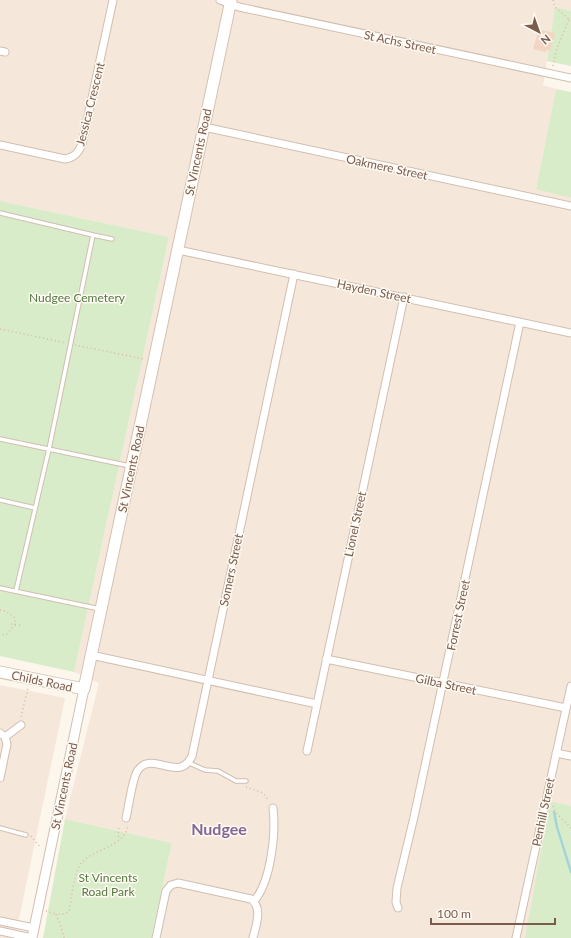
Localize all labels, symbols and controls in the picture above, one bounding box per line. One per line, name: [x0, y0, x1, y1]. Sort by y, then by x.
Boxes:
north arrow: [519, 12, 559, 52]
street label: St Achs Street: [363, 27, 438, 57]
text: N: [538, 32, 553, 48]
street label: Jessica Crescent: [72, 60, 108, 147]
street label: St Vincents Road: [181, 107, 215, 197]
street label: Oakmere Street: [345, 151, 430, 183]
street label: Hayden Street: [336, 276, 413, 306]
park label: Nudgee Cemetery: [29, 290, 126, 305]
street label: St Vincents Road: [114, 424, 148, 514]
street label: Lionel Street: [341, 489, 369, 558]
street label: Somers Street: [216, 532, 246, 608]
street label: Forrest Street: [443, 578, 473, 652]
street label: Childs Road: [10, 667, 74, 695]
street label: Gilba Street: [414, 670, 478, 698]
street label: St Vincents Road: [47, 741, 81, 831]
street label: Penhill Street: [528, 776, 558, 848]
district label: Nudgee: [191, 819, 247, 838]
park label: St Vincents Road Park: [79, 870, 137, 899]
scale bar: [431, 900, 555, 926]
text: 100 m: [437, 906, 471, 921]

